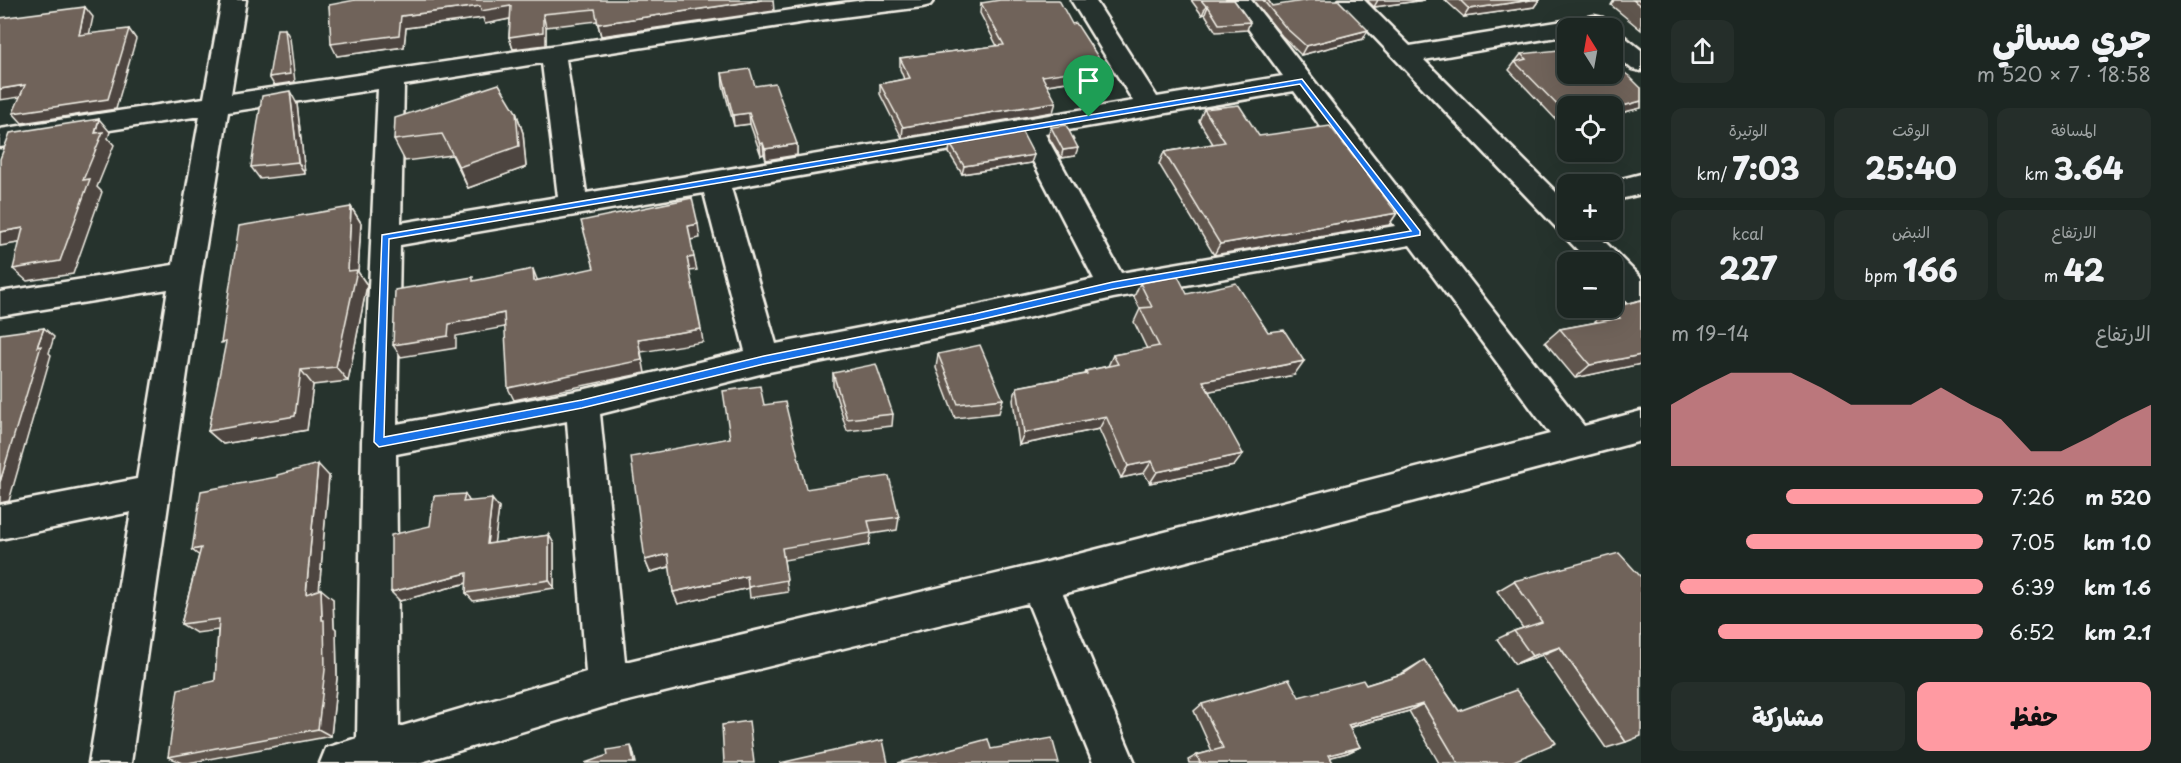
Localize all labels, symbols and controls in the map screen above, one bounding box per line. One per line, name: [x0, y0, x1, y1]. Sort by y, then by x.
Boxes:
text: جري مسائي: [1992, 11, 2151, 61]
north arrow: [1557, 18, 1623, 84]
map controls: [1557, 18, 1623, 318]
button: share: [1671, 20, 1734, 83]
pin: [1063, 55, 1114, 117]
text: 18:58 · 7 × 520 m: [1977, 59, 2151, 89]
icon: arrive: [1072, 64, 1105, 97]
button: locate: [1557, 96, 1623, 162]
text: الوتيرة: [1729, 117, 1767, 141]
text: الوقت: [1892, 117, 1930, 141]
text: المسافة: [2051, 117, 2097, 141]
text: 7:03: [1732, 145, 1800, 190]
text: 25:40: [1865, 145, 1957, 190]
text: 3.64: [2054, 145, 2123, 190]
text: /km: [1696, 161, 1732, 185]
text: km: [2025, 161, 2054, 185]
button: +: [1557, 174, 1623, 240]
text: النبض: [1892, 219, 1930, 243]
text: الارتفاع: [2052, 219, 2096, 243]
text: kcal: [1732, 221, 1764, 245]
text: 227: [1719, 245, 1777, 290]
text: 166: [1903, 247, 1958, 292]
text: 42: [2063, 247, 2104, 292]
button: −: [1557, 252, 1623, 318]
text: bpm: [1864, 263, 1903, 287]
text: m: [2044, 263, 2063, 287]
text: 14–19 m: [1671, 318, 1749, 348]
text: الارتفاع: [2095, 318, 2151, 348]
text: 7:26: [2011, 482, 2055, 512]
text: 520 m: [2085, 482, 2151, 512]
text: 7:05: [2011, 527, 2055, 557]
text: 1.0 km: [2083, 527, 2151, 557]
text: 6:39: [2011, 572, 2055, 602]
text: 1.6 km: [2084, 572, 2151, 602]
text: 6:52: [2009, 617, 2055, 647]
text: 2.1 km: [2085, 617, 2151, 647]
button: مشاركة: [1671, 682, 1905, 751]
button: حفظ: [1917, 682, 2151, 751]

